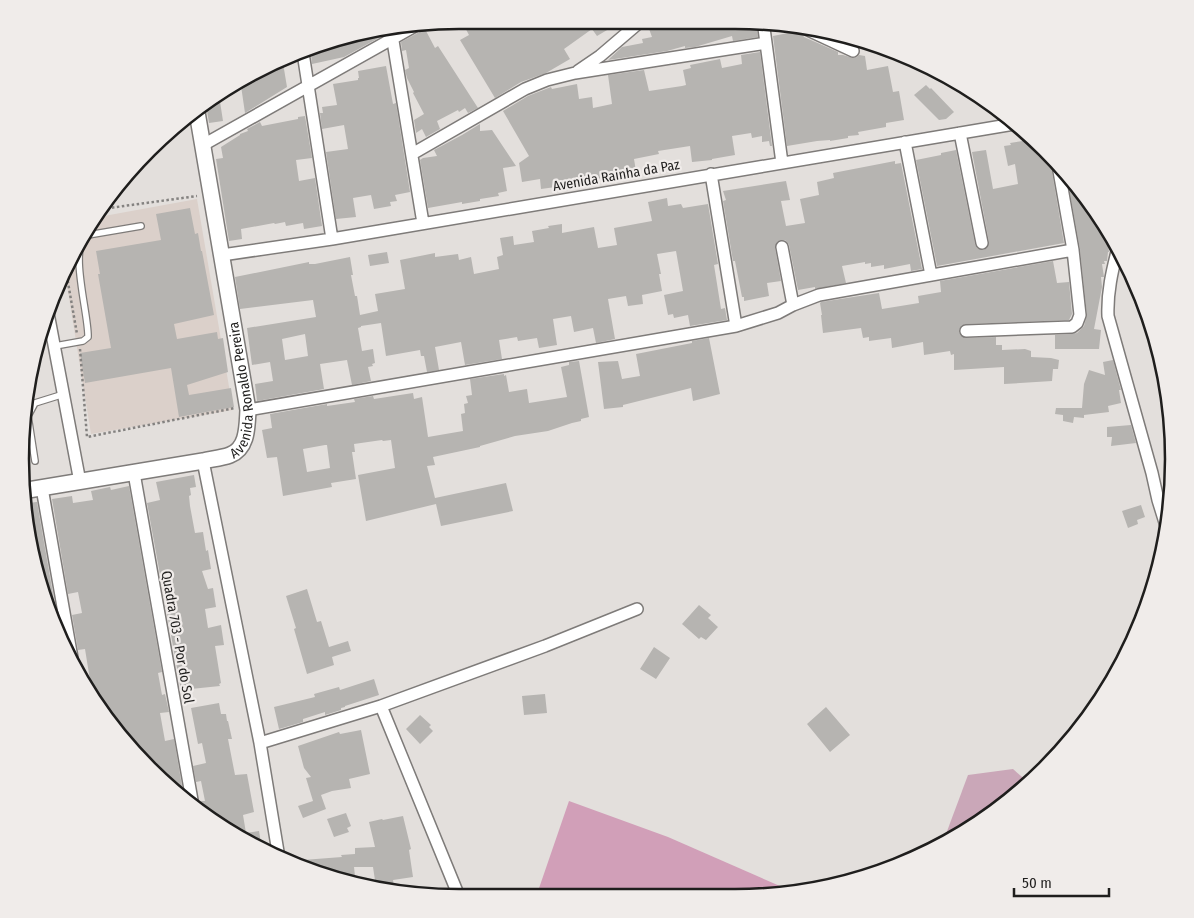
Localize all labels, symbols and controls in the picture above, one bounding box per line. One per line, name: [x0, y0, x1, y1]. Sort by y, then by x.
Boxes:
street label: Avenida Rainha da Paz: [551, 156, 681, 195]
street label: Avenida Ronaldo Pereira: [225, 320, 257, 462]
street label: Quadra 703 - Por do Sol: [157, 569, 198, 705]
scale bar: [1014, 866, 1109, 898]
text: 50 m: [1022, 874, 1052, 892]

